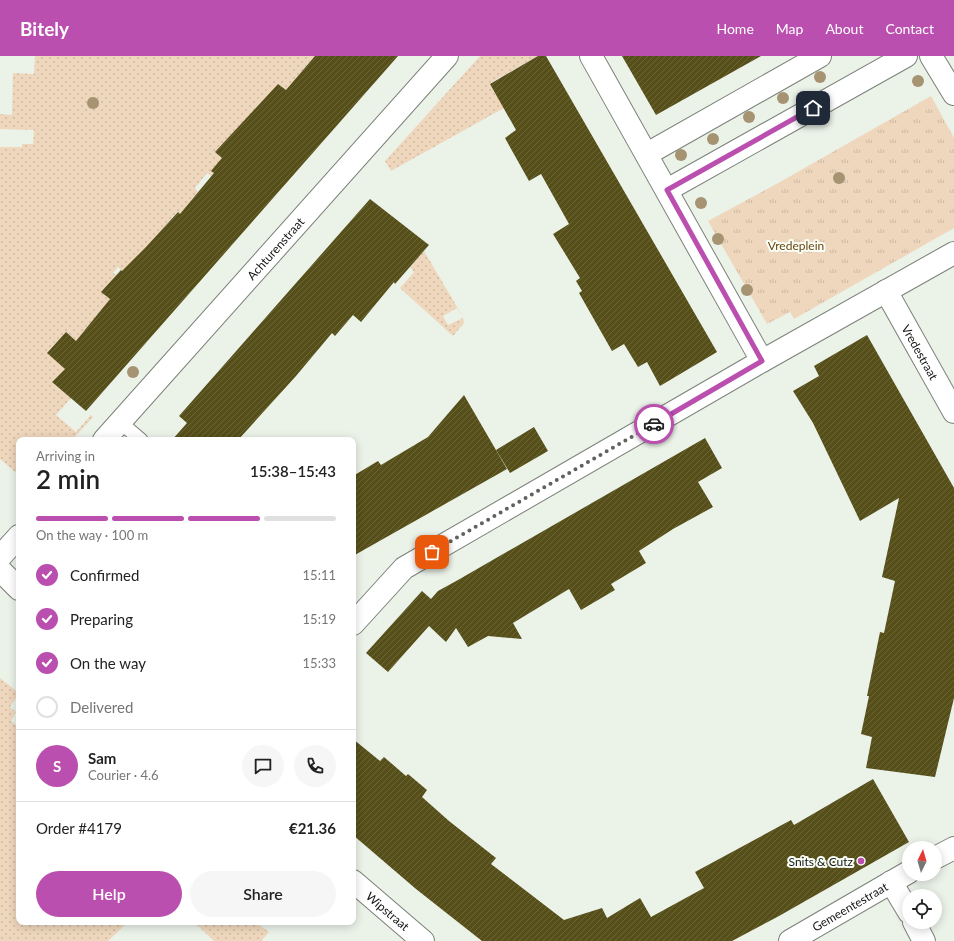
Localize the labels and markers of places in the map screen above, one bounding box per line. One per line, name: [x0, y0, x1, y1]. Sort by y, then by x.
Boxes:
pin: [796, 91, 830, 125]
pin: [415, 535, 449, 569]
place label: Snits & Cutz: [789, 854, 854, 869]
marker: Snits & Cutz: [856, 856, 866, 866]

